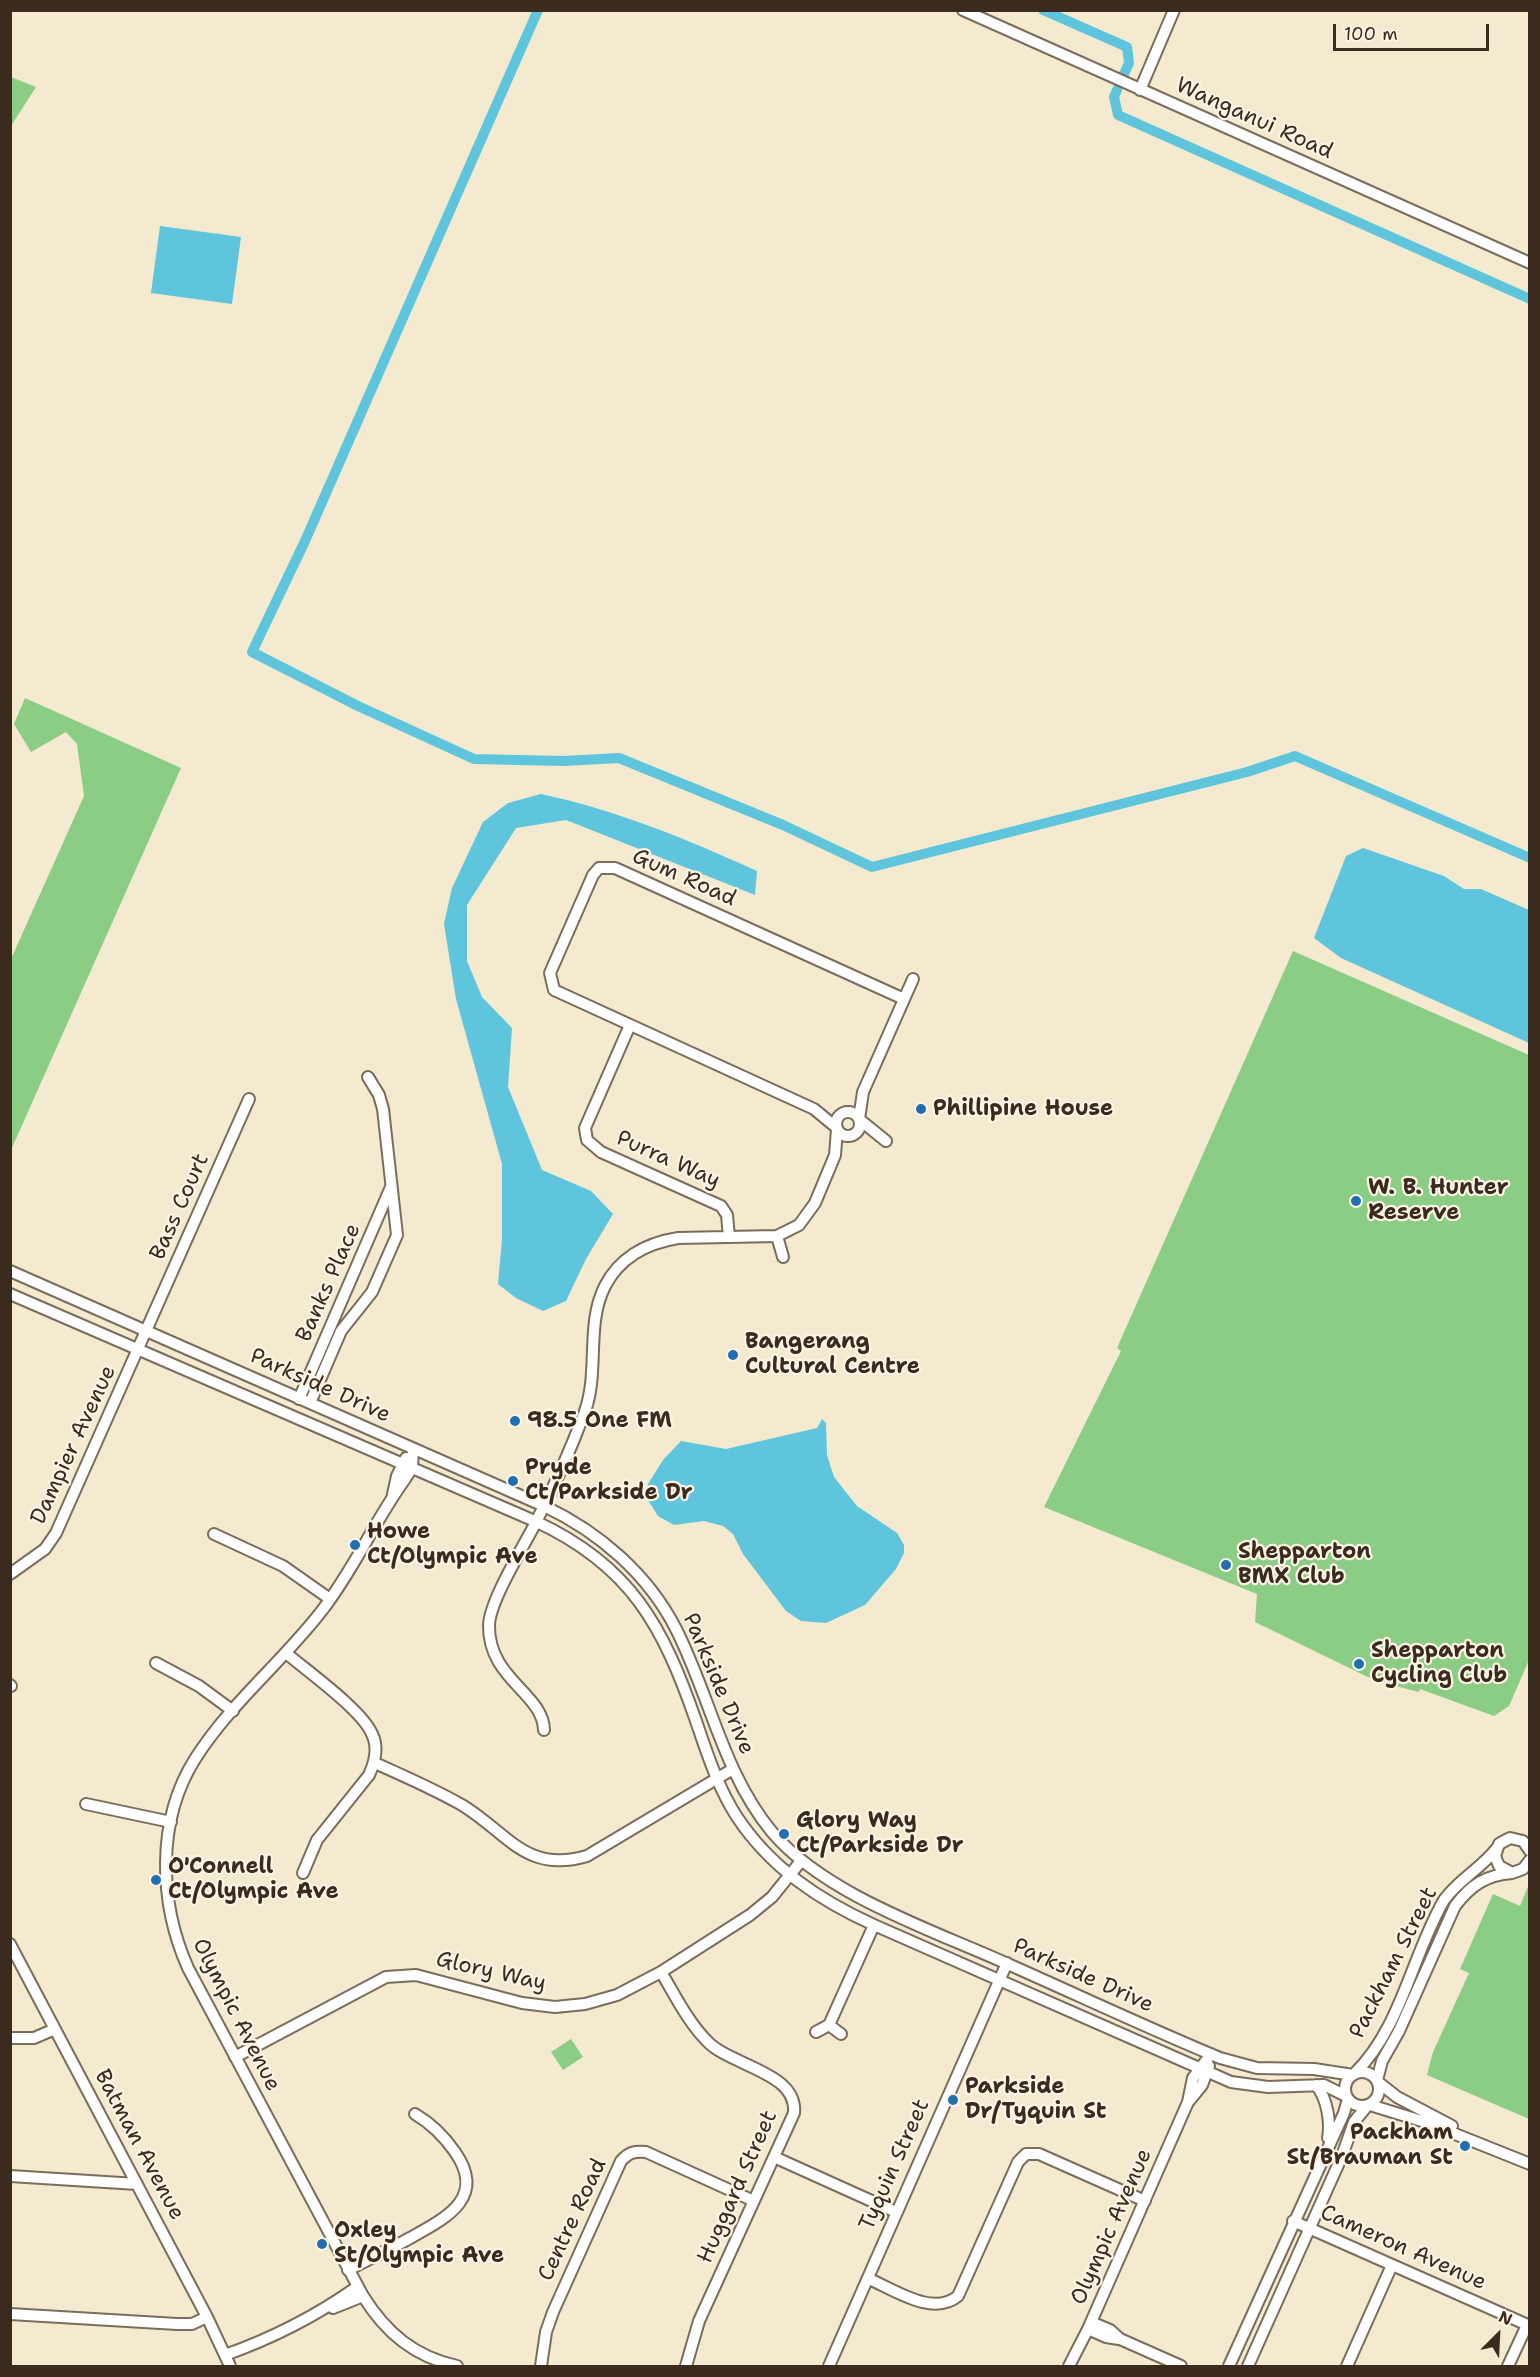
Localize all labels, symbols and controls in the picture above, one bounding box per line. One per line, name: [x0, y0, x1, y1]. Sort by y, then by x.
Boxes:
scale bar: [1336, 12, 1492, 50]
text: 100 m: [1344, 22, 1398, 46]
street label: Wanganui Road: [1171, 73, 1337, 165]
street label: Gum Road: [628, 843, 740, 913]
place label: Phillipine House: [933, 1096, 1113, 1122]
marker: Phillipine House: [914, 1102, 928, 1116]
street label: Purra Way: [612, 1125, 724, 1195]
street label: Bass Court: [145, 1150, 215, 1264]
place label: W. B. Hunter Reserve: [1368, 1175, 1509, 1226]
marker: W. B. Hunter Reserve: [1349, 1194, 1363, 1208]
street label: Banks Place: [291, 1220, 367, 1346]
place label: Bangerang Cultural Centre: [745, 1329, 920, 1380]
street label: Parkside Drive: [246, 1343, 394, 1429]
marker: Bangerang Cultural Centre: [726, 1348, 740, 1362]
street label: Dampier Avenue: [26, 1361, 122, 1529]
place label: 98.5 One FM: [527, 1408, 672, 1434]
marker: 98.5 One FM: [508, 1414, 522, 1428]
place label: Pryde Ct/Parkside Dr: [525, 1455, 692, 1506]
marker: Pryde Ct/Parkside Dr: [506, 1474, 520, 1488]
place label: Howe Ct/Olympic Ave: [367, 1519, 538, 1570]
marker: Howe Ct/Olympic Ave: [348, 1538, 362, 1552]
place label: Shepparton BMX Club: [1238, 1539, 1371, 1591]
marker: Shepparton BMX Club: [1219, 1558, 1233, 1572]
street label: Parkside Drive: [676, 1609, 760, 1759]
place label: Shepparton Cycling Club: [1371, 1638, 1507, 1690]
marker: Shepparton Cycling Club: [1352, 1657, 1366, 1671]
place label: Glory Way Ct/Parkside Dr: [796, 1808, 963, 1860]
marker: Glory Way Ct/Parkside Dr: [777, 1827, 791, 1841]
place label: O'Connell Ct/Olympic Ave: [168, 1854, 339, 1906]
marker: O'Connell Ct/Olympic Ave: [149, 1873, 163, 1887]
street label: Packham Street: [1344, 1883, 1444, 2043]
street label: Parkside Drive: [1009, 1933, 1157, 2019]
street label: Olympic Avenue: [186, 1934, 286, 2096]
street label: Glory Way: [433, 1947, 549, 1997]
street label: Batman Avenue: [88, 2065, 190, 2225]
place label: Parkside Dr/Tyquin St: [965, 2074, 1106, 2126]
marker: Parkside Dr/Tyquin St: [946, 2093, 960, 2107]
street label: Tyquin Street: [854, 2095, 936, 2235]
street label: Huggard Street: [692, 2107, 784, 2267]
place label: Packham St/Brauman St: [1286, 2120, 1453, 2172]
marker: Packham St/Brauman St: [1458, 2139, 1472, 2153]
street label: Olympic Avenue: [1066, 2145, 1158, 2309]
street label: Centre Road: [533, 2154, 613, 2286]
street label: Cameron Avenue: [1316, 2200, 1490, 2296]
place label: Oxley St/Olympic Ave: [334, 2218, 504, 2270]
marker: Oxley St/Olympic Ave: [315, 2237, 329, 2251]
north arrow: [1468, 2305, 1528, 2365]
text: N: [1495, 2306, 1516, 2330]

